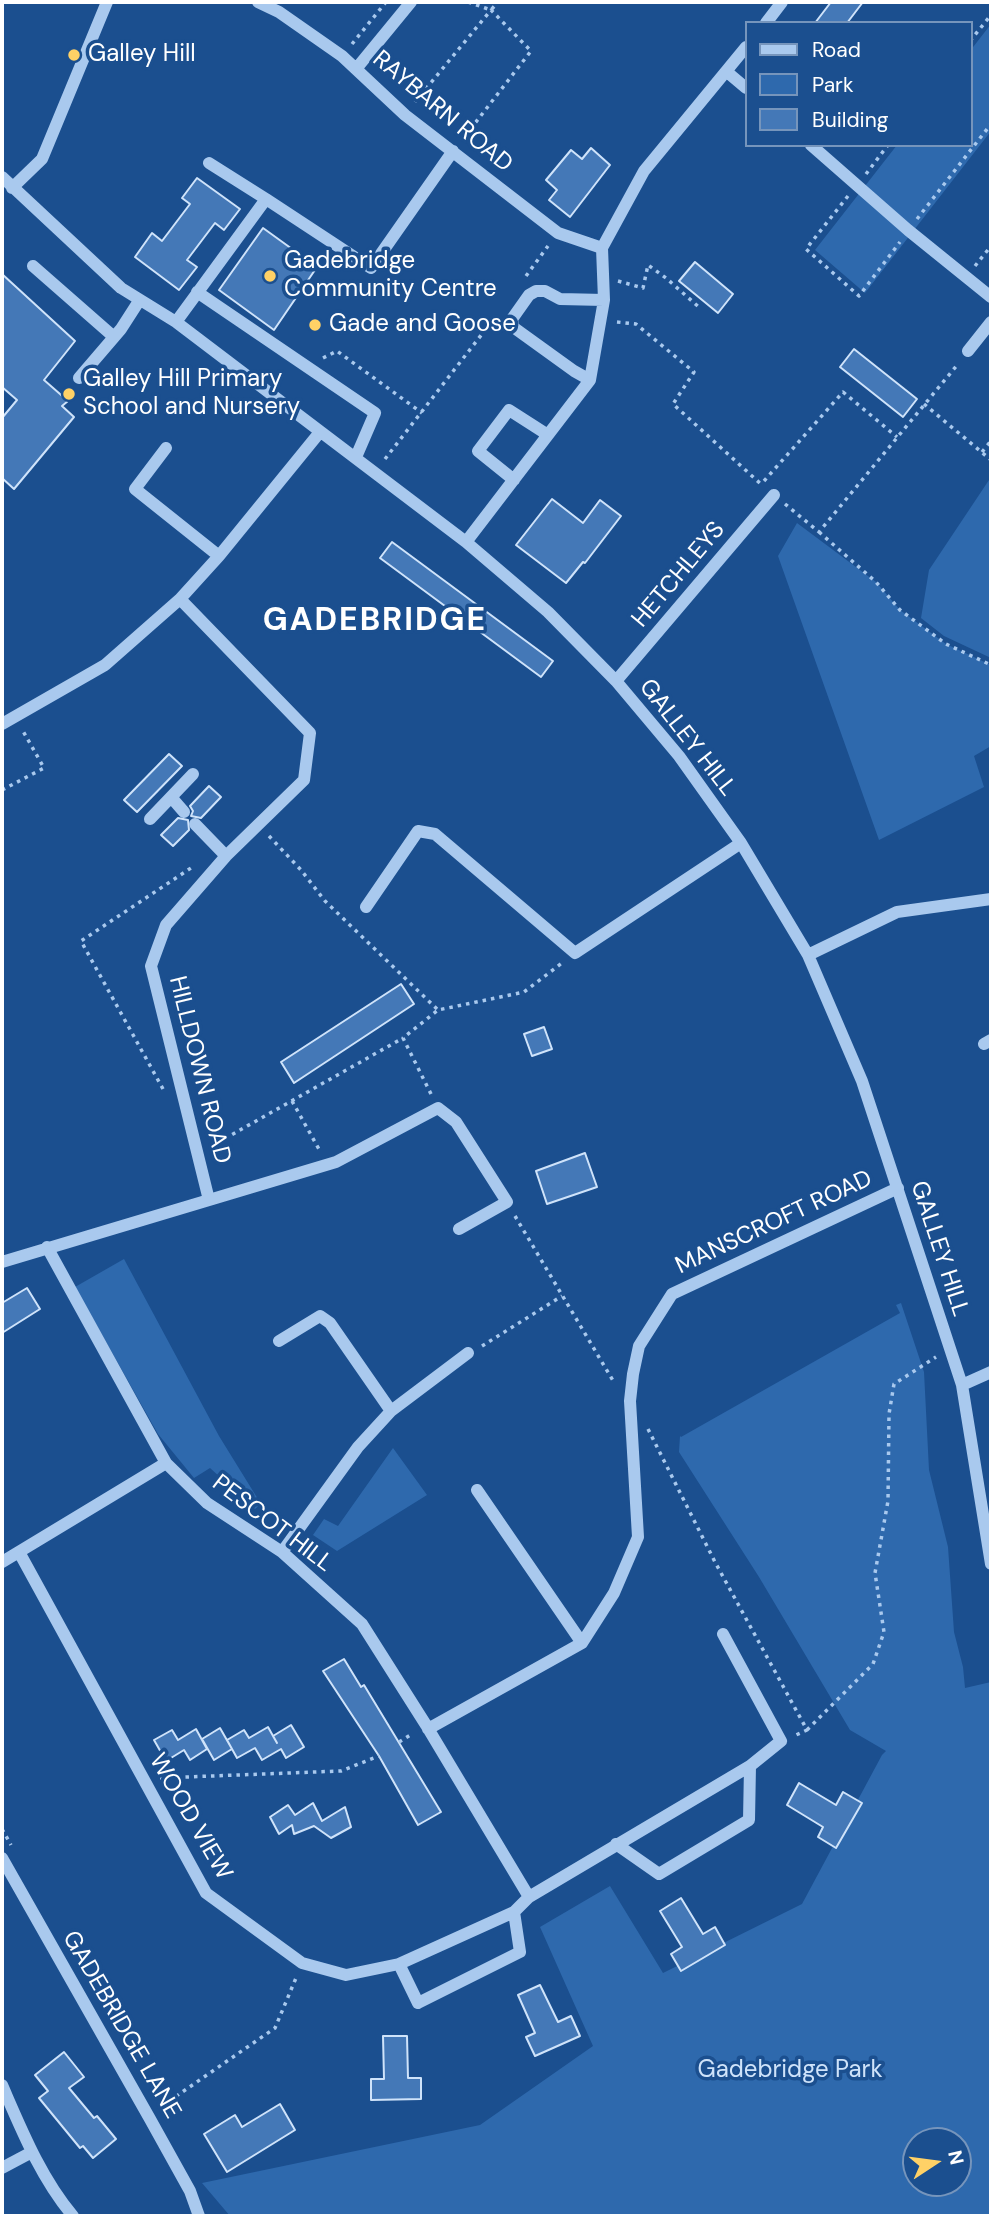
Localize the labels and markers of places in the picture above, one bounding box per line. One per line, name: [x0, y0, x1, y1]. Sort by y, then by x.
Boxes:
place label: Galley Hill: [88, 41, 196, 69]
marker: Galley Hill: [66, 47, 82, 63]
place label: Gadebridge Community Centre: [284, 248, 497, 304]
marker: Gadebridge Community Centre: [262, 268, 278, 284]
place label: Gade and Goose: [329, 311, 516, 339]
marker: Gade and Goose: [307, 317, 323, 333]
place label: Galley Hill Primary School and Nursery: [83, 366, 300, 422]
marker: Galley Hill Primary School and Nursery: [61, 386, 77, 402]

